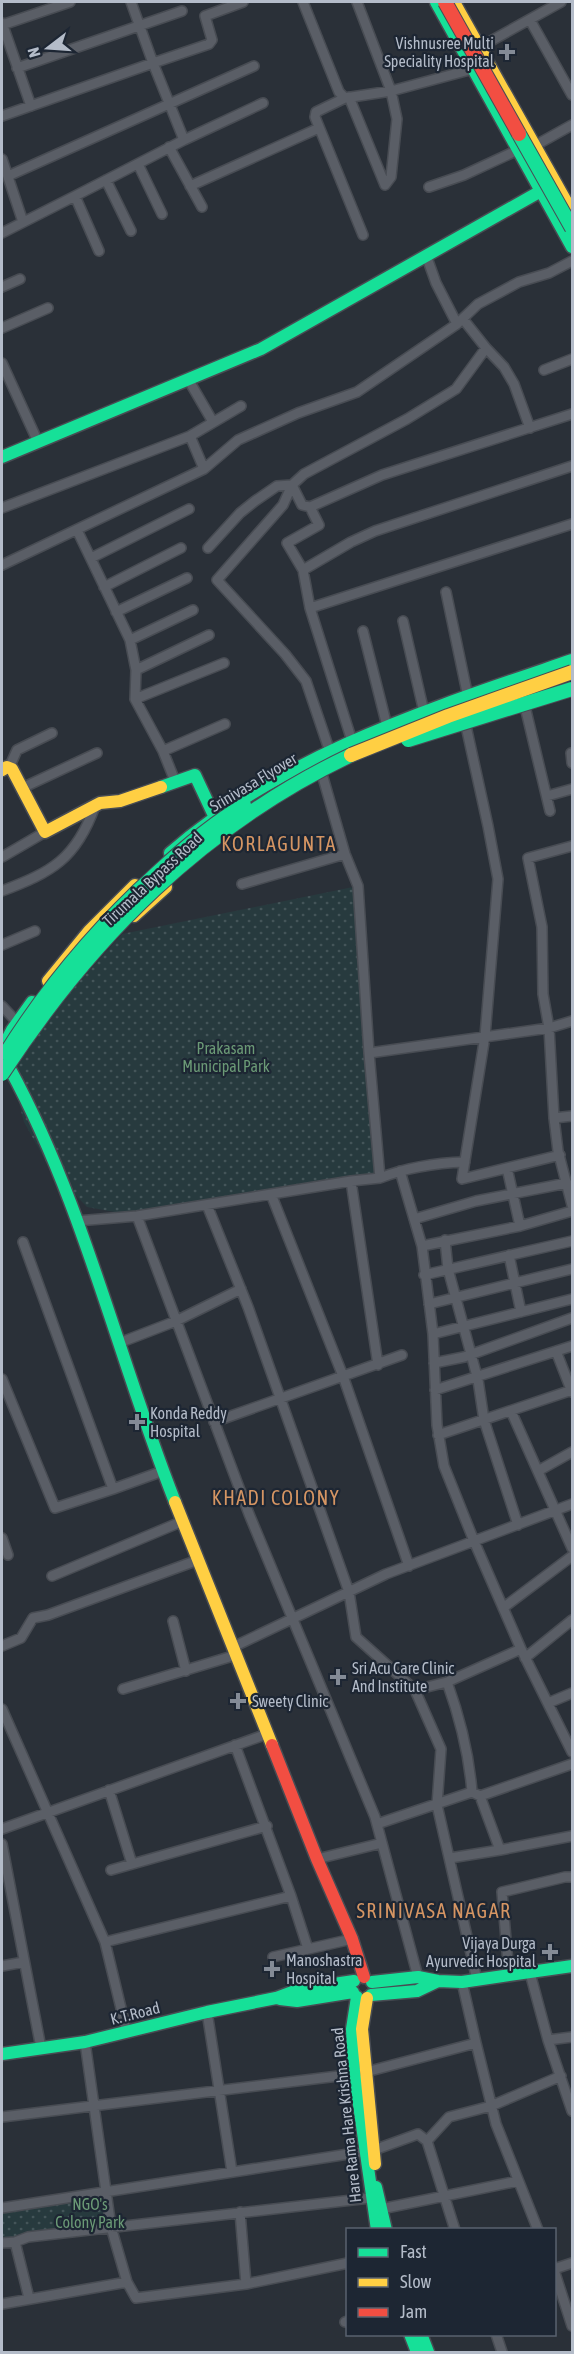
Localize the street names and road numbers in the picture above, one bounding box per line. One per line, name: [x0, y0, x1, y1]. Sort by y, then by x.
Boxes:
street label: Srinivasa Flyover: [206, 749, 301, 816]
street label: Tirumala Bypass Road: [99, 828, 206, 930]
street label: K.T.Road: [108, 1998, 162, 2028]
street label: Hare Rama Hare Krishna Road: [328, 2027, 364, 2203]

